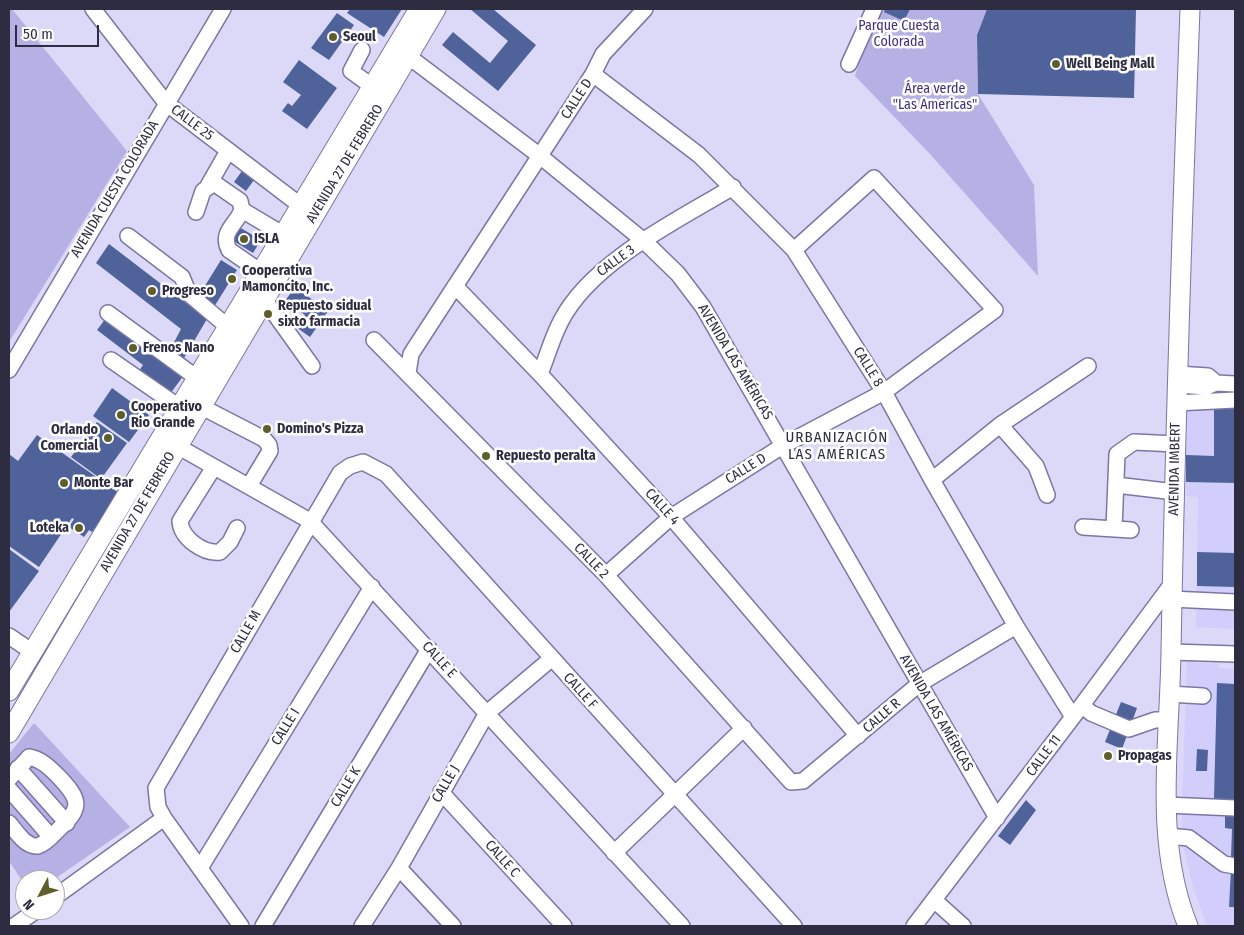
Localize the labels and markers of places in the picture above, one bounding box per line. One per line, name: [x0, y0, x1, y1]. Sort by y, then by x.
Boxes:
place label: Seoul: [343, 29, 376, 45]
marker: Seoul: [327, 31, 339, 43]
place label: Well Being Mall: [1066, 56, 1155, 72]
marker: Well Being Mall: [1050, 58, 1062, 70]
place label: ISLA: [254, 231, 279, 247]
marker: ISLA: [238, 233, 250, 245]
place label: Cooperativa Mamoncito, Inc.: [242, 263, 333, 296]
marker: Cooperativa Mamoncito, Inc.: [226, 273, 238, 285]
place label: Progreso: [162, 283, 214, 299]
marker: Progreso: [146, 285, 158, 297]
place label: Repuesto sidual sixto farmacia: [278, 298, 371, 331]
marker: Repuesto sidual sixto farmacia: [262, 308, 274, 320]
place label: Frenos Nano: [143, 340, 215, 356]
marker: Frenos Nano: [127, 342, 139, 354]
place label: Cooperativo Rio Grande: [131, 399, 202, 432]
marker: Cooperativo Rio Grande: [115, 409, 127, 421]
place label: Domino's Pizza: [277, 421, 364, 437]
place label: Orlando Comercial: [41, 422, 98, 454]
marker: Domino's Pizza: [261, 423, 273, 435]
marker: Orlando Comercial: [102, 432, 114, 444]
place label: Repuesto peralta: [496, 448, 596, 464]
marker: Repuesto peralta: [480, 450, 492, 462]
place label: Monte Bar: [74, 475, 133, 491]
marker: Monte Bar: [58, 477, 70, 489]
place label: Loteka: [30, 520, 69, 536]
marker: Loteka: [73, 522, 85, 534]
place label: Propagas: [1118, 748, 1172, 764]
marker: Propagas: [1102, 750, 1114, 762]

